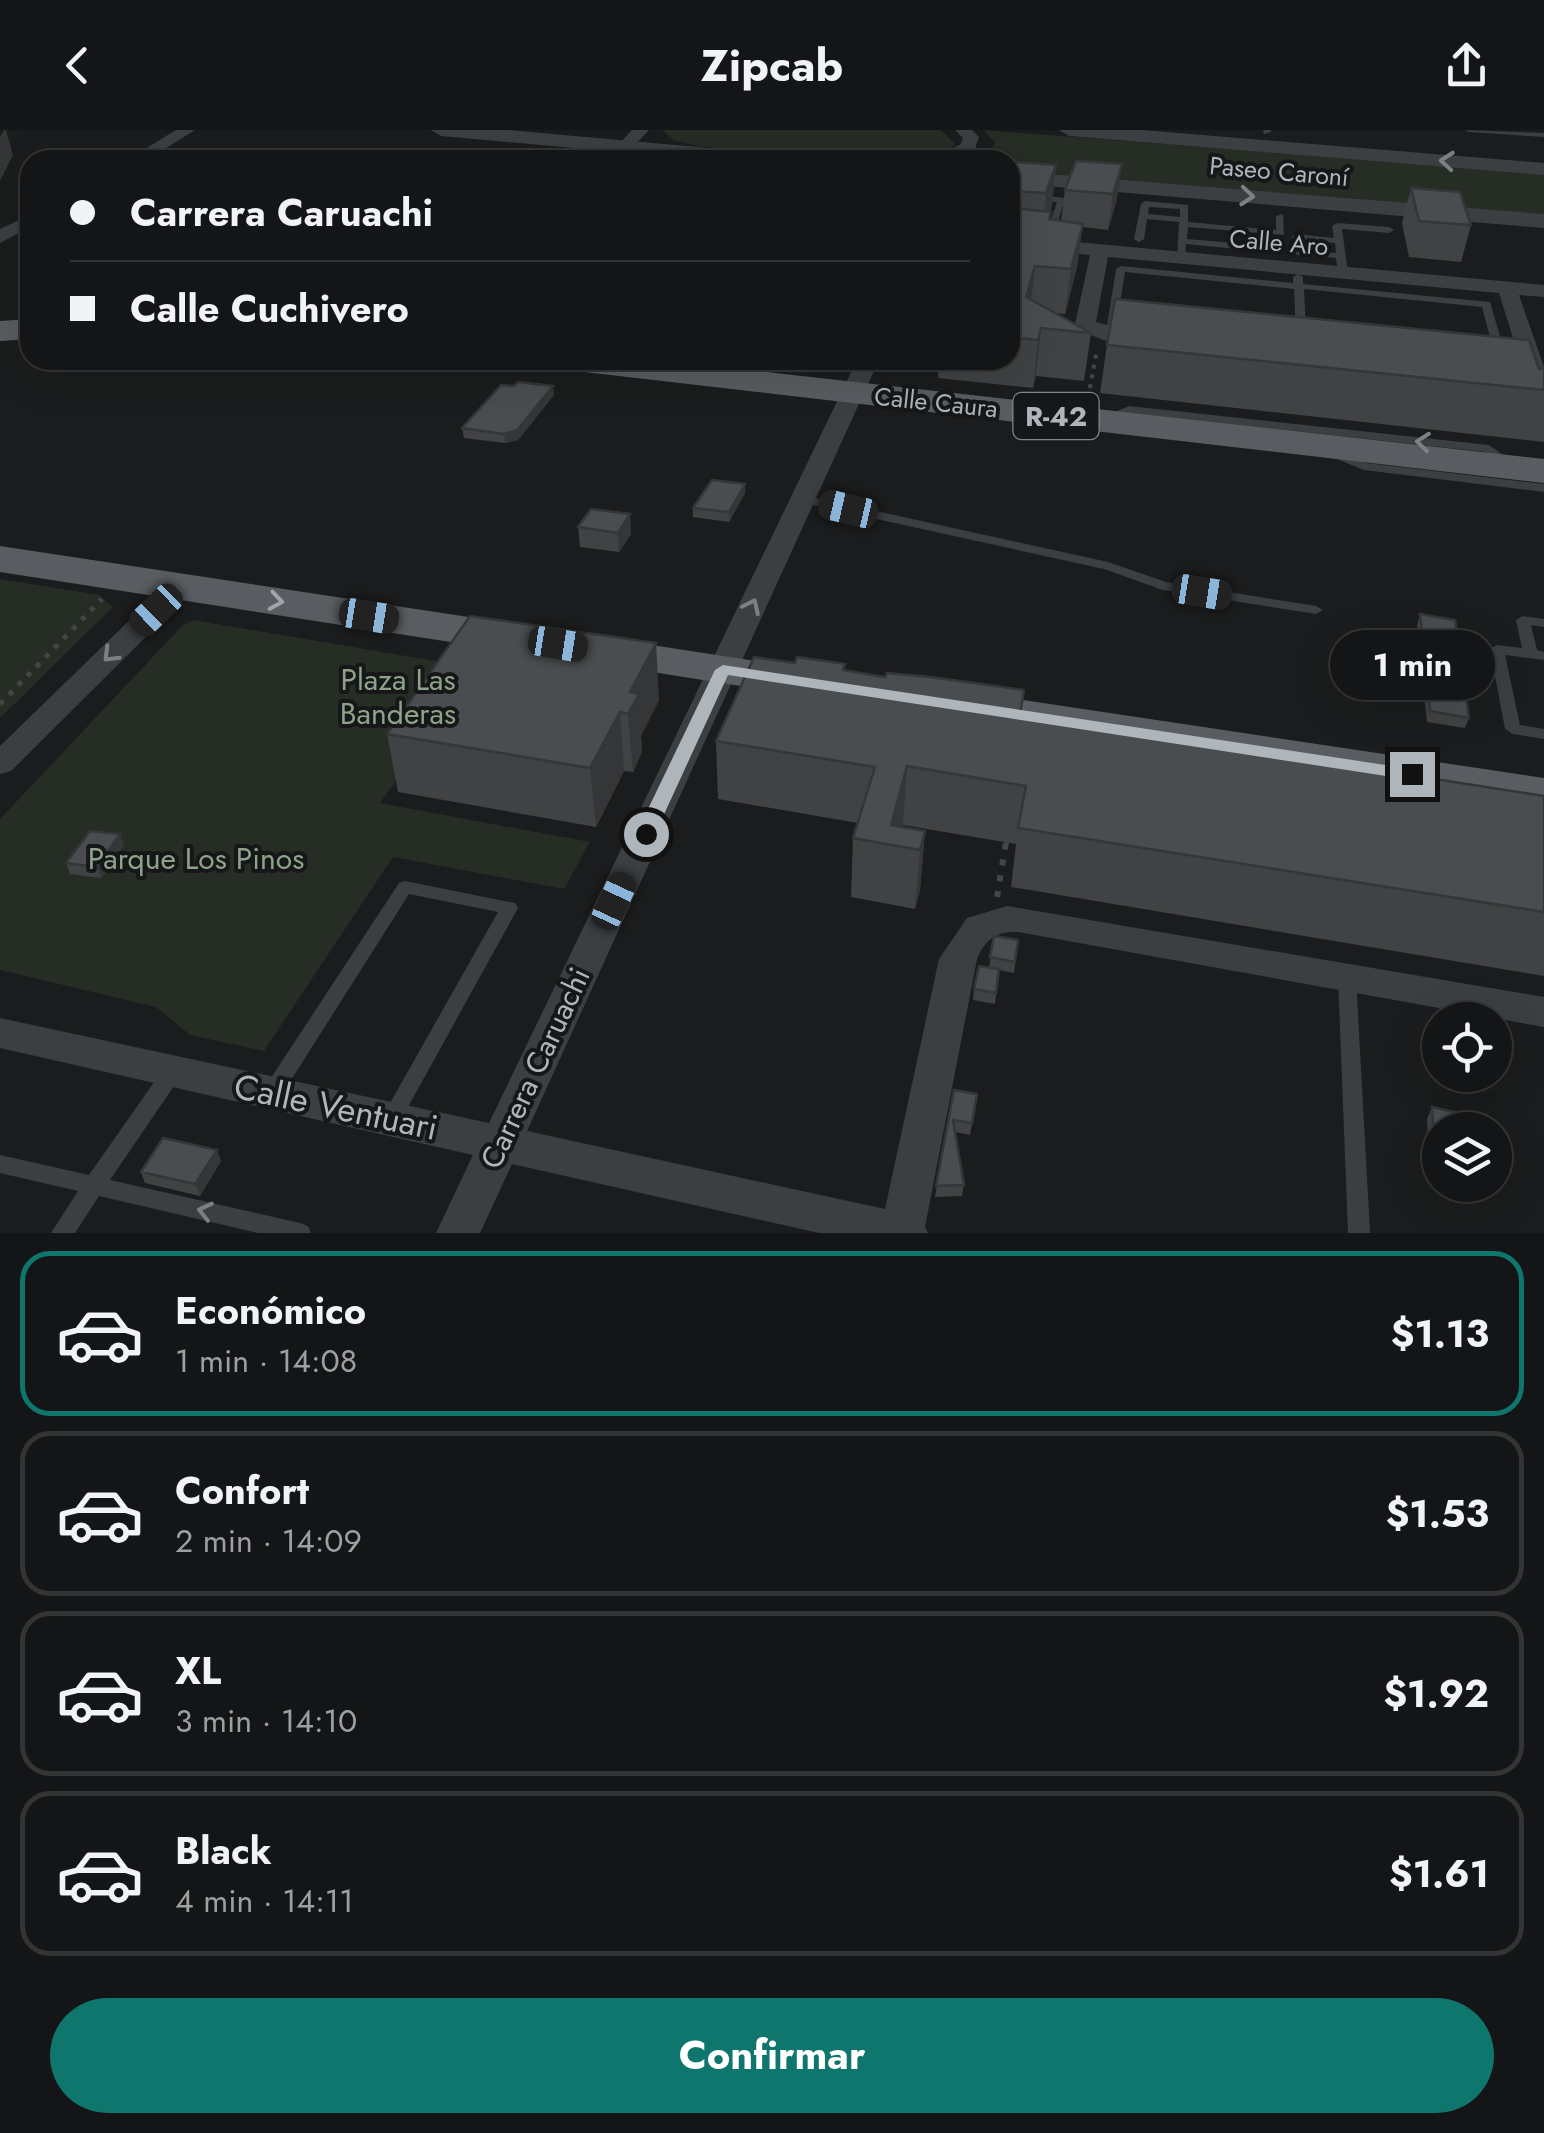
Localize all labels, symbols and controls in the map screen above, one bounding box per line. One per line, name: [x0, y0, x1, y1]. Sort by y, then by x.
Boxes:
text: Zipcab: [701, 33, 843, 98]
icon: back: [50, 38, 105, 93]
icon: share: [1439, 38, 1494, 93]
street label: Paseo Caroní: [1208, 147, 1352, 195]
one-way arrow: [1438, 151, 1454, 172]
text: Carrera Caruachi: [130, 185, 433, 240]
one-way arrow: [1239, 185, 1255, 207]
street label: Calle Aro: [1228, 220, 1330, 264]
text: Calle Cuchivero: [130, 281, 409, 336]
street label: Calle Caura: [873, 378, 999, 426]
road number: R-42: [1014, 393, 1098, 439]
one-way arrow: [1415, 432, 1431, 453]
car: [815, 488, 881, 530]
car: [1170, 572, 1234, 612]
car: [124, 578, 188, 642]
one-way arrow: [268, 590, 285, 611]
car: [337, 596, 401, 636]
one-way arrow: [740, 599, 760, 617]
car: [526, 624, 590, 664]
callout: 1 min: [1330, 629, 1494, 699]
text: 1 min: [1373, 642, 1452, 688]
one-way arrow: [104, 643, 122, 661]
park label: Plaza Las Banderas: [340, 658, 456, 735]
route end: [1390, 752, 1435, 797]
route start: [624, 812, 669, 857]
park label: Parque Los Pinos: [88, 837, 304, 880]
car: [588, 867, 640, 935]
street label: Carrera Caruachi: [470, 960, 600, 1176]
map controls: [1422, 1002, 1512, 1202]
button: locate: [1422, 1002, 1512, 1092]
street label: Calle Ventuari: [230, 1061, 442, 1153]
button: layers: [1422, 1112, 1512, 1202]
one-way arrow: [197, 1202, 214, 1223]
text: Económico: [175, 1283, 366, 1338]
icon: car: [55, 1289, 145, 1379]
text: $1.13: [1391, 1306, 1489, 1361]
text: 1 min · 14:08: [175, 1338, 357, 1384]
text: Confort: [175, 1463, 309, 1518]
icon: car: [55, 1469, 145, 1559]
text: $1.53: [1386, 1486, 1489, 1541]
text: 2 min · 14:09: [175, 1518, 362, 1564]
text: XL: [175, 1643, 221, 1698]
icon: car: [55, 1649, 145, 1739]
text: $1.92: [1383, 1666, 1489, 1721]
text: 3 min · 14:10: [175, 1698, 357, 1744]
text: Black: [175, 1823, 272, 1878]
icon: car: [55, 1829, 145, 1919]
text: $1.61: [1389, 1846, 1489, 1901]
text: 4 min · 14:11: [175, 1878, 354, 1924]
button: Confirmar: [50, 1998, 1494, 2113]

